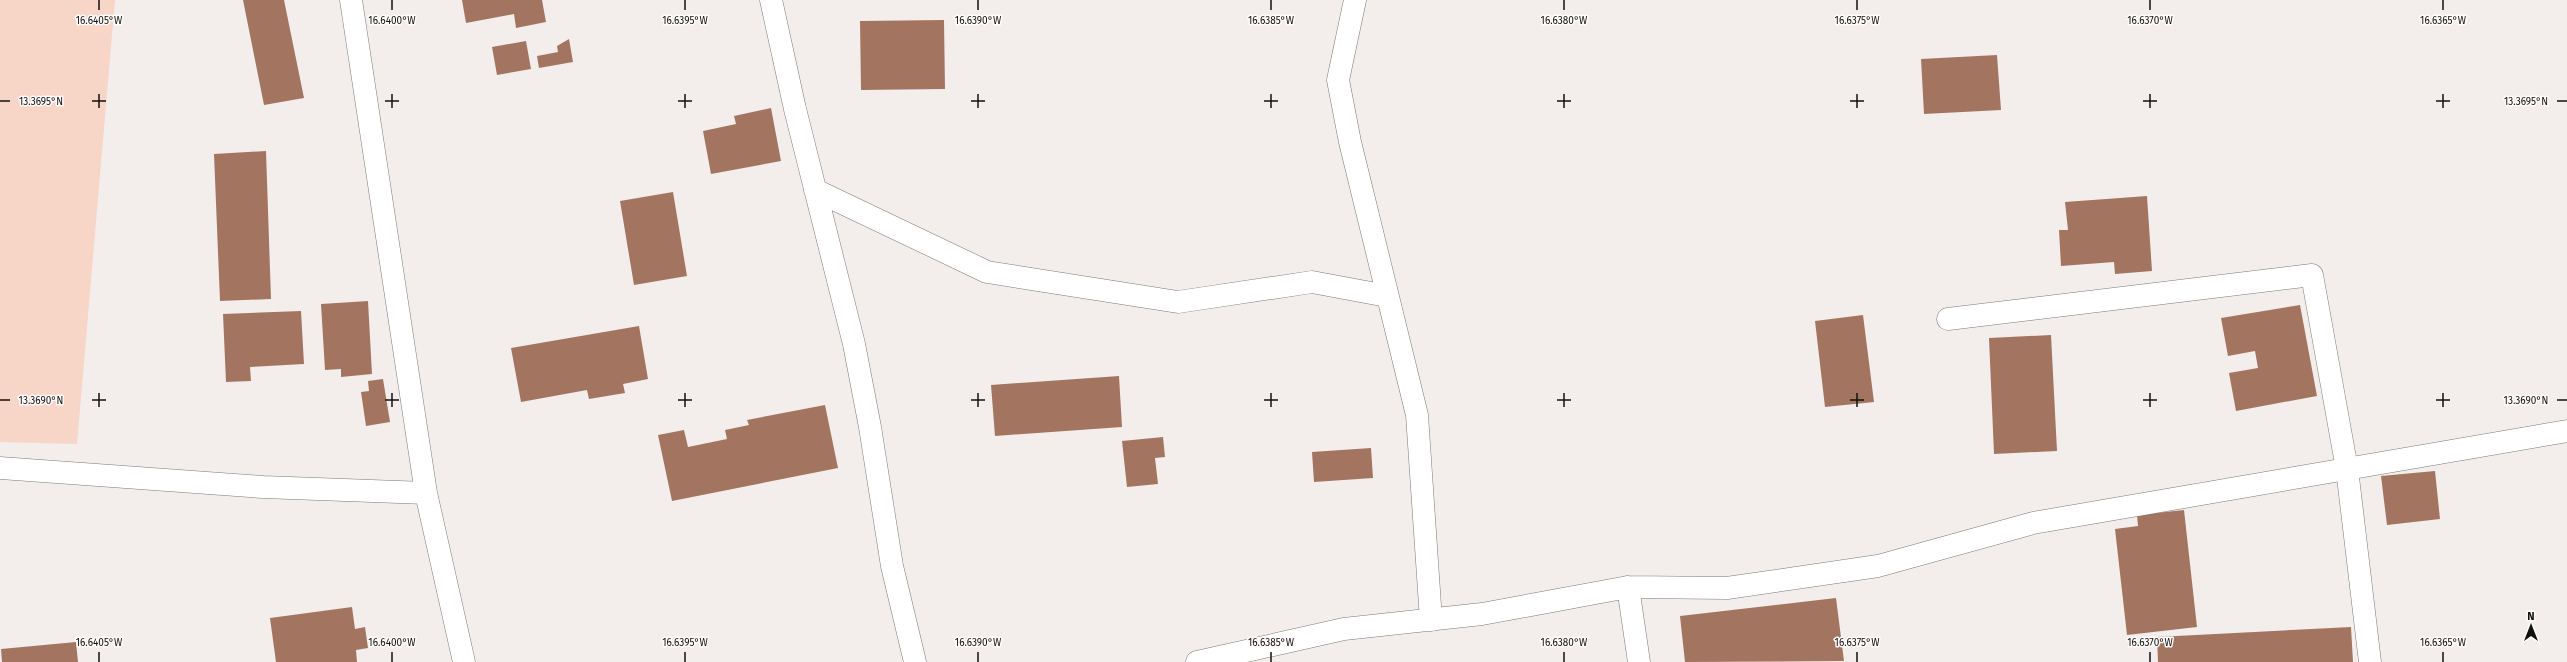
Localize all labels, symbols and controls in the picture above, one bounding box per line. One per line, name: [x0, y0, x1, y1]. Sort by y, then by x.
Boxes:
text: 16.6405°W: [76, 15, 123, 27]
text: 16.6400°W: [368, 15, 416, 27]
text: 16.6395°W: [662, 15, 709, 27]
text: 16.6390°W: [955, 15, 1002, 27]
text: 16.6385°W: [1248, 15, 1295, 27]
text: 16.6380°W: [1541, 15, 1588, 27]
text: 16.6375°W: [1835, 15, 1880, 27]
text: 16.6370°W: [2127, 15, 2173, 27]
text: 16.6365°W: [2420, 15, 2467, 27]
text: 13.3695°N: [19, 96, 63, 108]
text: 13.3695°N: [2504, 96, 2548, 108]
text: 13.3690°N: [19, 395, 63, 407]
text: 13.3690°N: [2504, 395, 2548, 407]
north arrow: [2511, 606, 2551, 646]
text: N: [2527, 610, 2535, 623]
text: 16.6405°W: [76, 637, 123, 649]
text: 16.6400°W: [368, 637, 416, 649]
text: 16.6395°W: [662, 637, 709, 649]
text: 16.6390°W: [955, 637, 1002, 649]
text: 16.6385°W: [1248, 637, 1295, 649]
text: 16.6380°W: [1541, 637, 1588, 649]
text: 16.6375°W: [1835, 637, 1880, 649]
text: 16.6370°W: [2127, 637, 2173, 649]
text: 16.6365°W: [2420, 637, 2467, 649]

